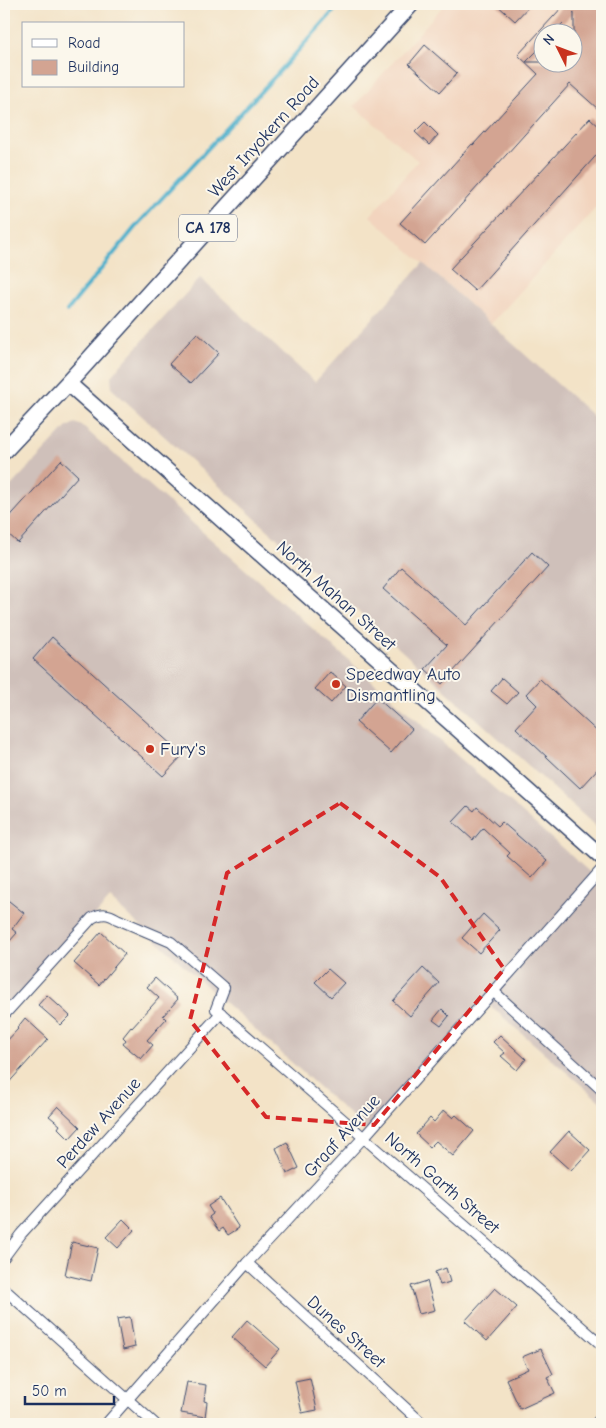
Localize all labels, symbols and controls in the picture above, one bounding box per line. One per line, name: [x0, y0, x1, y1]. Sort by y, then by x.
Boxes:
legend: [22, 22, 185, 88]
north arrow: [534, 22, 584, 72]
text: N: [539, 31, 558, 49]
text: Road: [68, 34, 100, 52]
text: Building: [68, 58, 119, 76]
street label: West Inyokern Road: [204, 72, 324, 202]
road number: CA 178: [179, 214, 237, 242]
street label: North Mahan Street: [272, 537, 401, 656]
place label: Speedway Auto Dismantling: [346, 664, 461, 706]
marker: Speedway Auto Dismantling: [330, 678, 342, 690]
place label: Fury's: [160, 739, 206, 760]
marker: Fury's: [144, 743, 156, 755]
street label: Perdew Avenue: [53, 1073, 145, 1173]
street label: Graaf Avenue: [299, 1090, 385, 1182]
street label: North Garth Street: [381, 1128, 504, 1239]
street label: Dunes Street: [303, 1291, 390, 1373]
scale bar: [25, 1373, 114, 1405]
text: 50 m: [32, 1382, 67, 1400]

